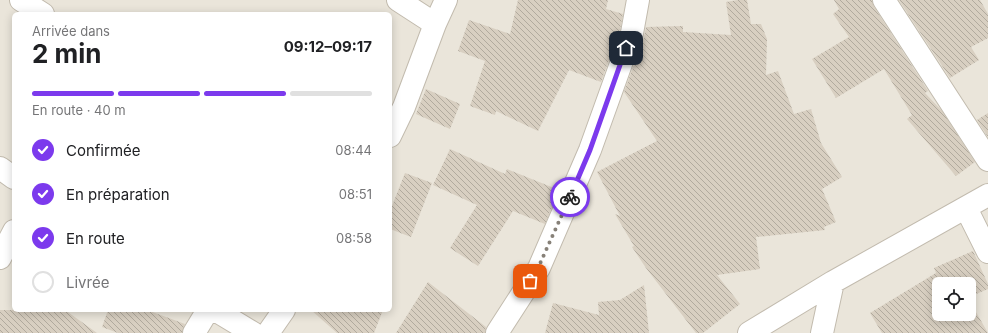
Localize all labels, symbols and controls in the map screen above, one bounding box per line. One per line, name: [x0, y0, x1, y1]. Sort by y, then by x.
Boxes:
text: Arrivée dans: [32, 23, 110, 39]
pin: [609, 31, 643, 65]
text: 09:12–09:17: [284, 37, 372, 56]
icon: home: [615, 37, 637, 59]
text: 2 min: [32, 38, 102, 69]
text: En route · 40 m: [32, 102, 126, 118]
icon: check: [32, 139, 54, 161]
text: Confirmée: [66, 141, 141, 160]
text: 08:44: [335, 142, 372, 158]
courier: [550, 177, 590, 217]
icon: check: [32, 183, 54, 205]
text: En préparation: [66, 185, 170, 204]
text: 08:51: [339, 186, 372, 202]
icon: bike: [559, 186, 581, 208]
icon: check: [32, 227, 54, 249]
text: En route: [66, 229, 125, 248]
text: 08:58: [336, 230, 372, 246]
pin: [513, 264, 547, 298]
icon: bag: [519, 270, 541, 292]
text: Livrée: [66, 273, 109, 292]
map controls: [932, 277, 976, 321]
button: locate: [932, 277, 976, 321]

